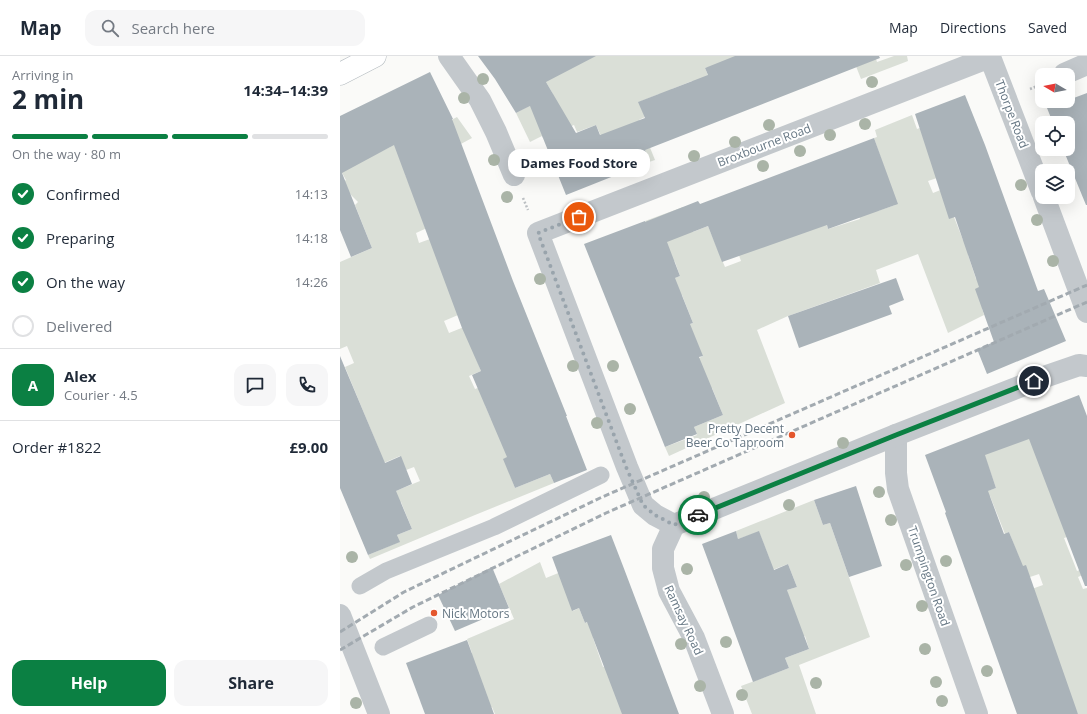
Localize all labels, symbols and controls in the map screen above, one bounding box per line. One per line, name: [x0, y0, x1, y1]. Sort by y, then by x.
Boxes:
search box: [85, 10, 365, 46]
text: Map: [20, 15, 61, 41]
icon: search: [99, 17, 121, 39]
text: Search here: [131, 18, 215, 38]
text: Map: [889, 18, 918, 37]
text: Directions: [940, 18, 1006, 37]
text: Saved: [1028, 18, 1067, 37]
text: Arriving in: [12, 66, 74, 84]
north arrow: [1035, 68, 1075, 108]
map controls: [1035, 68, 1075, 204]
street label: Thorpe Road: [991, 77, 1033, 151]
text: 14:34–14:39: [243, 80, 328, 100]
text: 2 min: [12, 81, 84, 117]
button: locate: [1035, 116, 1075, 156]
street label: Broxbourne Road: [715, 119, 813, 171]
text: On the way · 80 m: [12, 145, 121, 163]
callout: Dames Food Store: [508, 149, 650, 177]
text: Dames Food Store: [520, 154, 638, 172]
button: layers: [1035, 164, 1075, 204]
icon: check: [12, 183, 34, 205]
text: Confirmed: [46, 184, 120, 204]
text: 14:13: [295, 185, 328, 203]
pin: [562, 200, 596, 234]
icon: bag: [568, 206, 590, 228]
icon: check: [12, 227, 34, 249]
text: Preparing: [46, 228, 114, 248]
text: 14:18: [295, 229, 328, 247]
icon: check: [12, 271, 34, 293]
text: On the way: [46, 272, 125, 292]
text: 14:26: [295, 273, 328, 291]
text: Delivered: [46, 316, 113, 336]
button: chat: [234, 364, 276, 406]
button: phone: [286, 364, 328, 406]
pin: [1017, 364, 1051, 398]
text: Alex: [64, 366, 96, 386]
icon: home: [1023, 370, 1045, 392]
text: A: [28, 375, 38, 395]
text: Courier · 4.5: [64, 386, 138, 404]
place label: Pretty Decent Beer Co Taproom: [686, 420, 784, 451]
marker: Pretty Decent Beer Co Taproom: [787, 430, 797, 440]
text: Order #1822: [12, 437, 101, 457]
text: £9.00: [289, 437, 328, 457]
courier: [678, 495, 718, 535]
icon: car: [687, 504, 709, 526]
street label: Trumpington Road: [904, 524, 954, 628]
street label: Ramsay Road: [660, 582, 708, 658]
place label: Nick Motors: [442, 605, 510, 622]
marker: Nick Motors: [429, 608, 439, 618]
button: Help: [12, 660, 166, 706]
button: Share: [174, 660, 328, 706]

